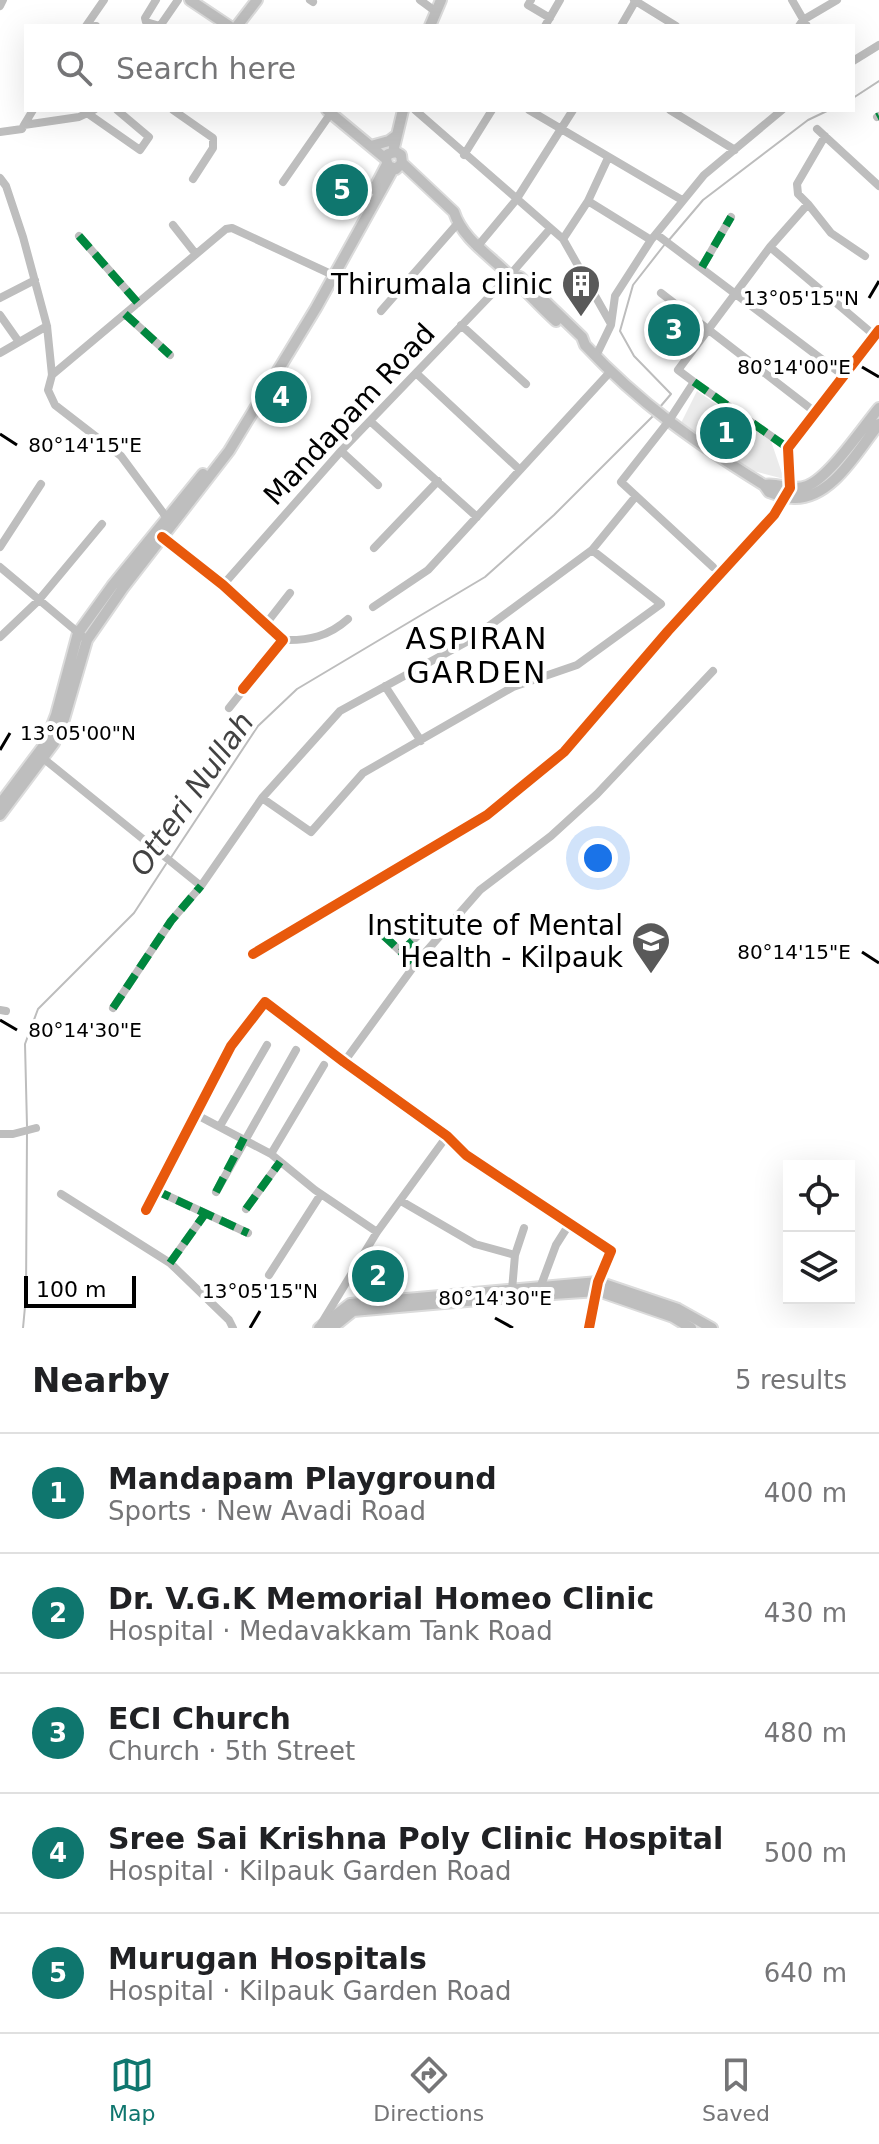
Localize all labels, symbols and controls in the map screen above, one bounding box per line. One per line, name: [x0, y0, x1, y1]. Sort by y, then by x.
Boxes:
search box: [24, 24, 855, 112]
icon: search: [52, 46, 96, 90]
text: Search here: [116, 51, 296, 86]
pin: 5: [316, 160, 368, 220]
building icon: Thirumala clinic: [560, 263, 602, 318]
place label: Thirumala clinic: [330, 268, 553, 301]
text: 13°05'15"N: [743, 286, 859, 310]
pin: 3: [648, 300, 700, 360]
street label: Mandapam Road: [257, 317, 442, 512]
text: 80°14'00"E: [737, 355, 851, 379]
pin: 4: [255, 367, 307, 427]
pin: 1: [700, 403, 752, 463]
text: 80°14'15"E: [28, 433, 142, 457]
district label: ASPIRAN GARDEN: [405, 621, 549, 690]
water label: Otteri Nullah: [122, 705, 261, 882]
text: 13°05'00"N: [20, 721, 136, 745]
your location: [578, 838, 618, 878]
place label: Institute of Mental Health - Kilpauk: [367, 909, 624, 974]
school or university icon: Institute of Mental Health - Kilpauk: [630, 920, 672, 975]
text: 80°14'15"E: [737, 940, 851, 964]
text: 80°14'30"E: [28, 1018, 142, 1042]
map controls: [783, 1160, 855, 1304]
button: locate: [783, 1160, 855, 1232]
button: layers: [783, 1232, 855, 1304]
pin: 2: [352, 1246, 404, 1306]
scale bar: [24, 1272, 136, 1308]
text: 100 m: [36, 1277, 106, 1302]
text: 13°05'15"N: [202, 1279, 318, 1303]
text: 80°14'30"E: [438, 1286, 552, 1310]
text: Nearby: [32, 1360, 170, 1400]
text: 5 results: [735, 1365, 847, 1395]
text: Mandapam Playground: [108, 1461, 497, 1496]
text: 1: [49, 1478, 67, 1508]
text: 400 m: [764, 1478, 847, 1508]
text: Sports · New Avadi Road: [108, 1496, 426, 1526]
text: Dr. V.G.K Memorial Homeo Clinic: [108, 1581, 654, 1616]
text: 2: [49, 1598, 67, 1628]
text: 430 m: [764, 1598, 847, 1628]
text: Hospital · Medavakkam Tank Road: [108, 1616, 553, 1646]
text: ECI Church: [108, 1701, 291, 1736]
text: 3: [49, 1718, 67, 1748]
text: 480 m: [764, 1718, 847, 1748]
text: Church · 5th Street: [108, 1736, 355, 1766]
text: Sree Sai Krishna Poly Clinic Hospital: [108, 1821, 723, 1856]
text: 4: [49, 1838, 67, 1868]
text: 500 m: [764, 1838, 847, 1868]
text: Hospital · Kilpauk Garden Road: [108, 1856, 511, 1886]
text: Murugan Hospitals: [108, 1941, 427, 1976]
text: 5: [49, 1958, 67, 1988]
text: 640 m: [764, 1958, 847, 1988]
text: Hospital · Kilpauk Garden Road: [108, 1976, 511, 2006]
tab: Map: [109, 2053, 155, 2126]
tab: Directions: [373, 2053, 484, 2126]
tab: Saved: [702, 2053, 770, 2126]

